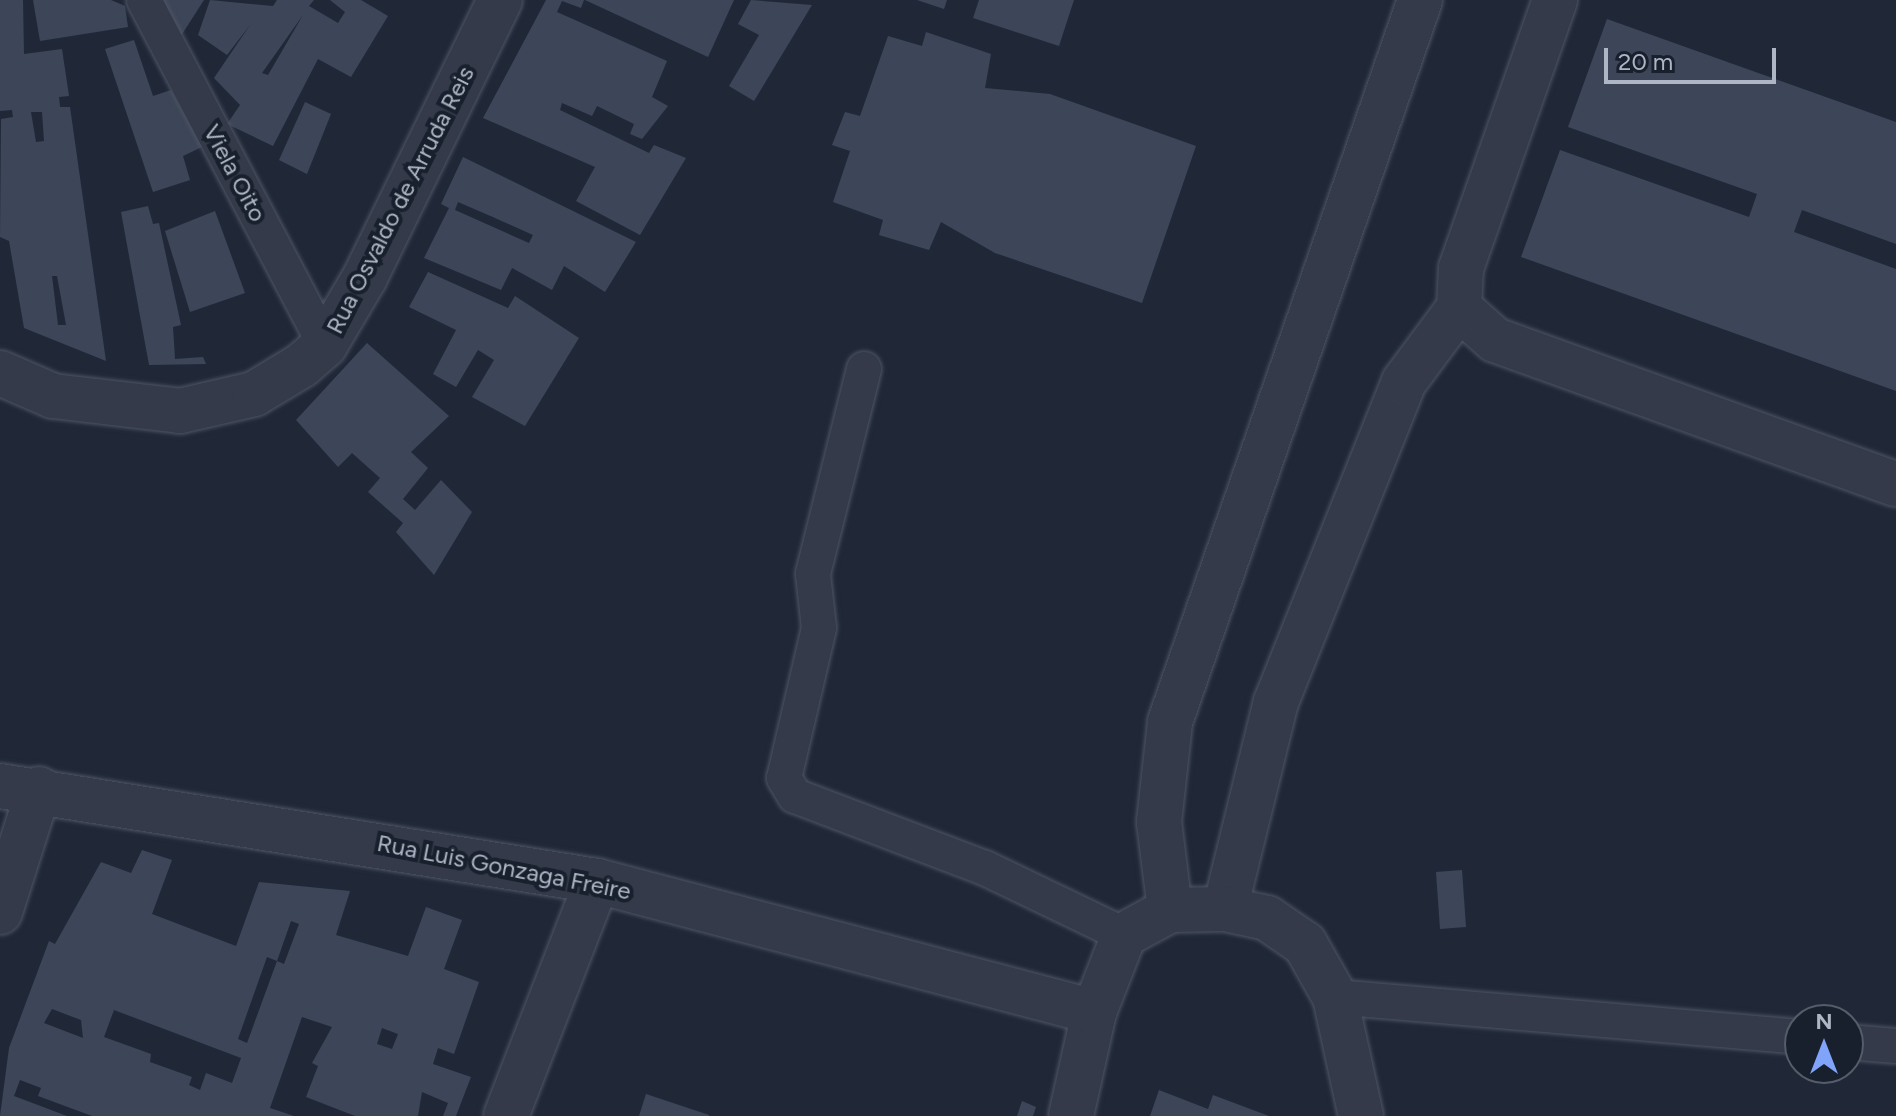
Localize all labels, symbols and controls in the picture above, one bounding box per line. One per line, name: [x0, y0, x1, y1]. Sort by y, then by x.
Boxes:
scale bar: [1608, 32, 1780, 82]
text: 20 m: [1618, 47, 1673, 76]
street label: Rua Osvaldo de Arruda Reis: [320, 62, 480, 338]
street label: Viela Oito: [197, 119, 273, 227]
street label: Rua Luis Gonzaga Freire: [375, 828, 633, 906]
north arrow: [1784, 1004, 1864, 1084]
text: N: [1815, 1008, 1833, 1035]

